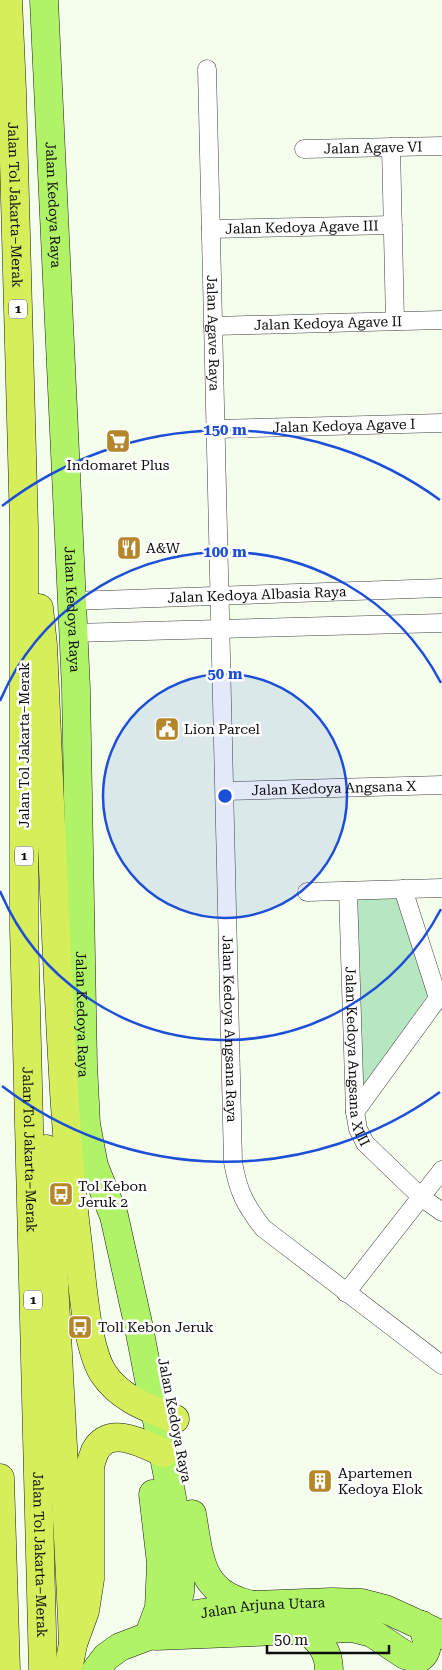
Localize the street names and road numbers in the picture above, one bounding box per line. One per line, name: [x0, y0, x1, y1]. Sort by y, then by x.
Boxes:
street label: Jalan Tol Jakarta–Merak: [5, 122, 25, 288]
street label: Jalan Agave VI: [323, 138, 422, 157]
street label: Jalan Kedoya Raya: [43, 141, 64, 269]
street label: Jalan Kedoya Agave III: [225, 217, 379, 237]
street label: Jalan Agave Raya: [204, 275, 223, 392]
road number: 1: [9, 300, 27, 318]
street label: Jalan Kedoya Agave II: [254, 313, 402, 333]
street label: Jalan Kedoya Agave I: [272, 416, 416, 435]
street label: Jalan Kedoya Raya: [61, 546, 83, 673]
street label: Jalan Kedoya Albasia Raya: [167, 583, 347, 606]
street label: Jalan Tol Jakarta–Merak: [16, 662, 32, 828]
street label: Jalan Kedoya Angsana X: [251, 778, 417, 798]
road number: 1: [15, 846, 33, 866]
street label: Jalan Kedoya Angsana Raya: [220, 935, 240, 1123]
street label: Jalan Kedoya Raya: [73, 951, 92, 1078]
street label: Jalan Kedoya Angsana XIII: [342, 966, 373, 1149]
street label: Jalan Tol Jakarta–Merak: [20, 1067, 40, 1233]
road number: 1: [24, 1290, 42, 1310]
street label: Jalan Kedoya Raya: [155, 1357, 195, 1484]
street label: Jalan Tol Jakarta–Merak: [30, 1471, 50, 1638]
street label: Jalan Arjuna Utara: [199, 1594, 326, 1621]

